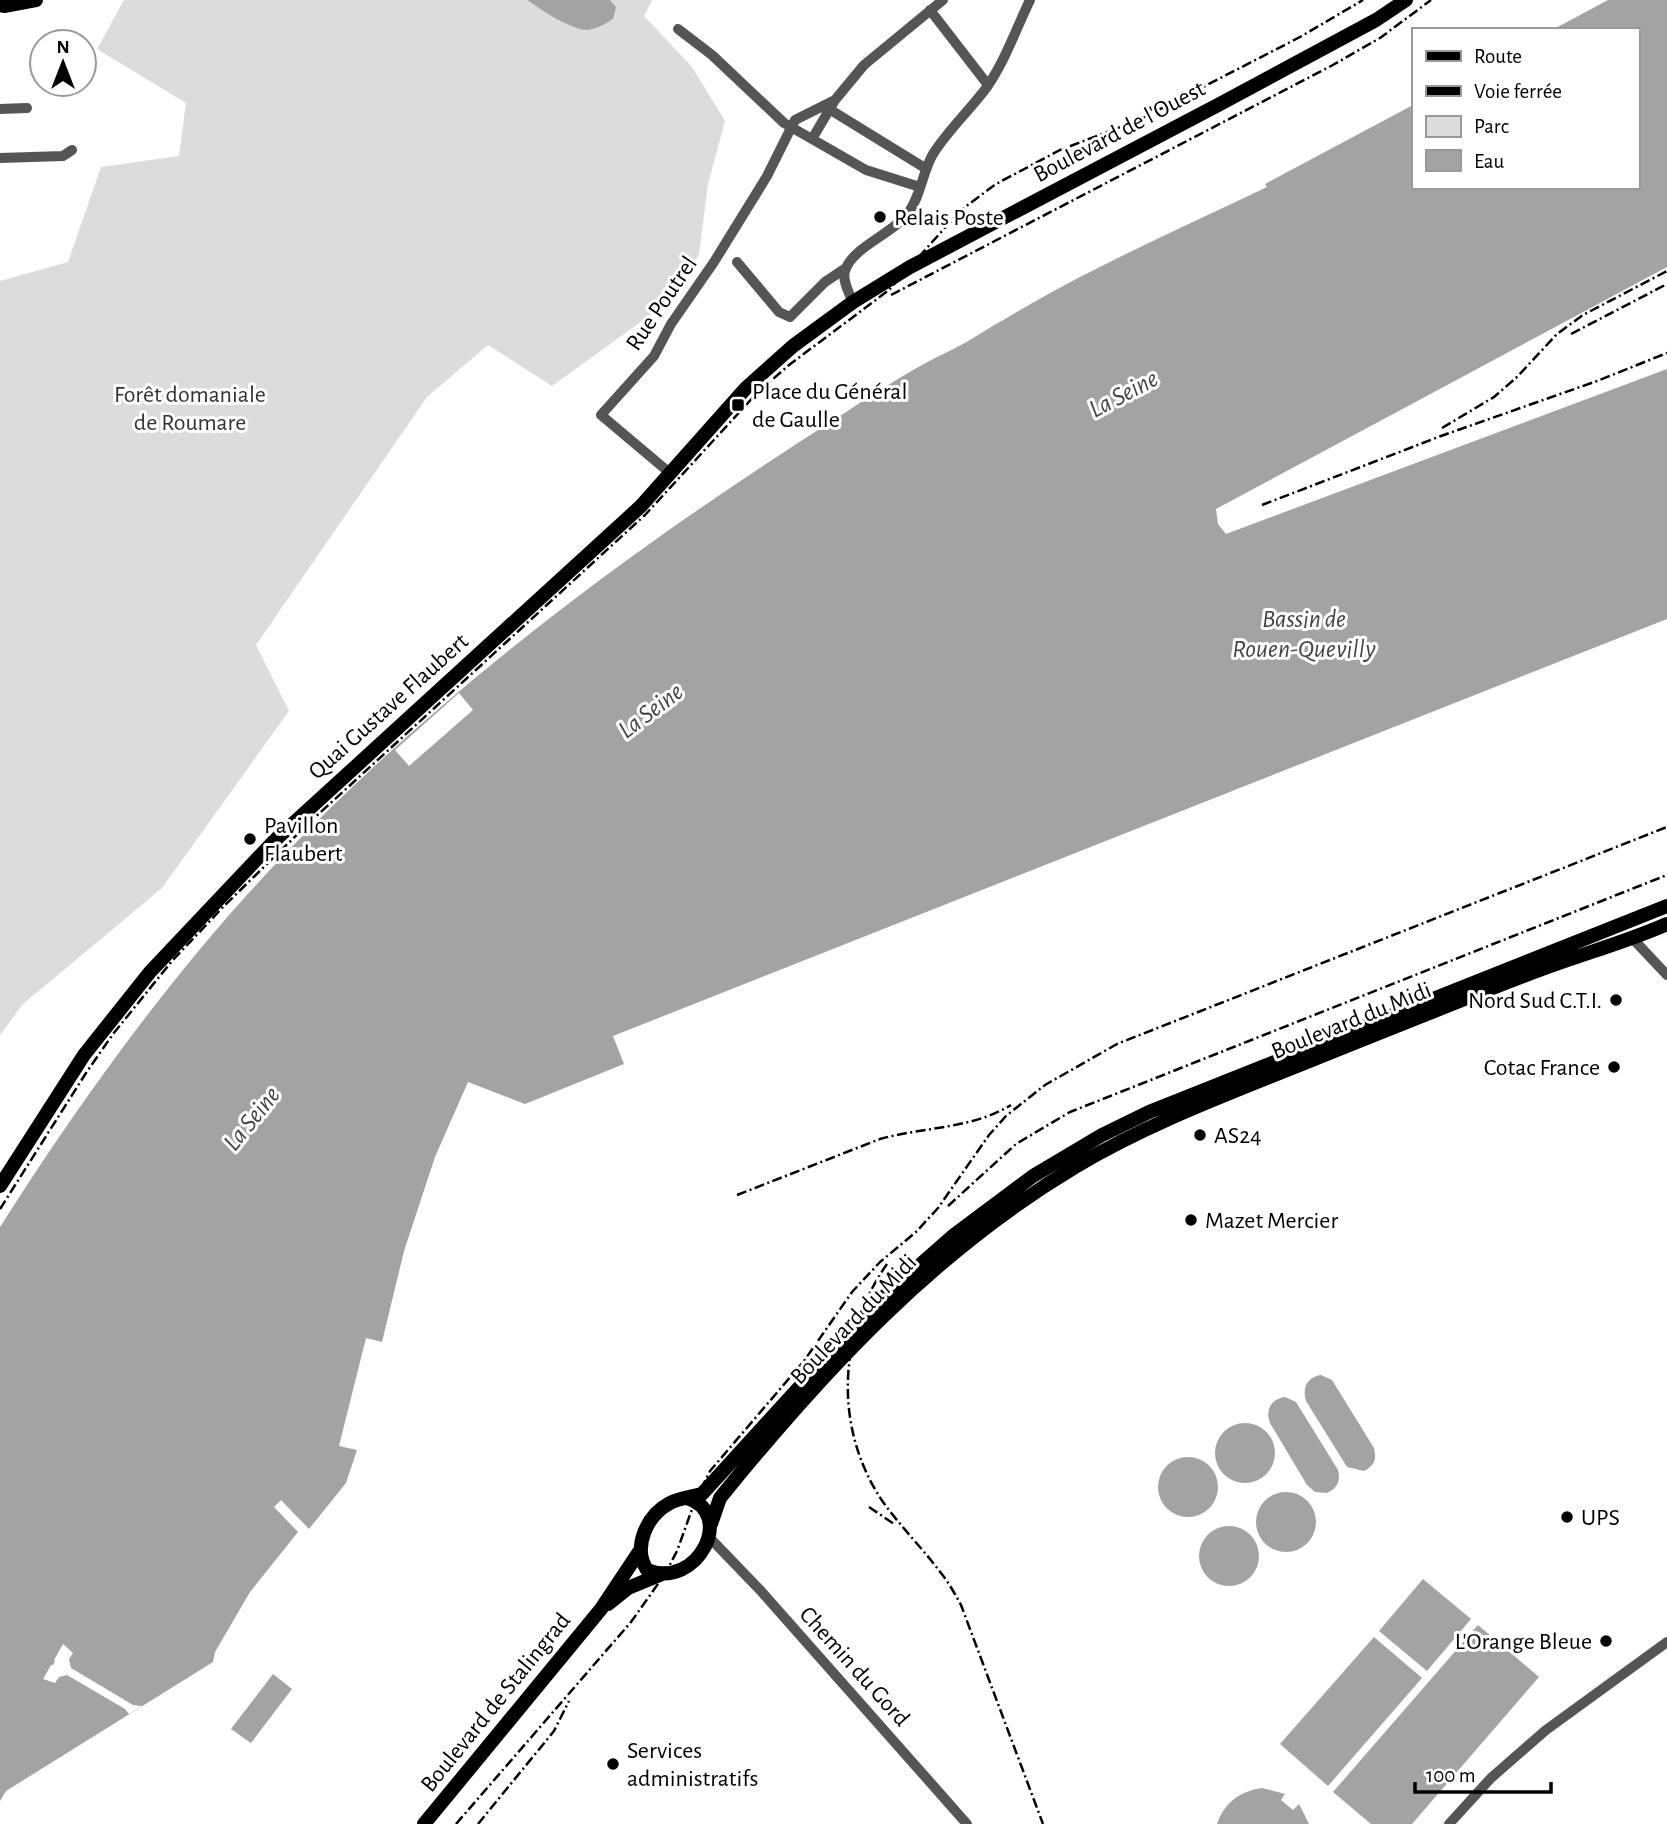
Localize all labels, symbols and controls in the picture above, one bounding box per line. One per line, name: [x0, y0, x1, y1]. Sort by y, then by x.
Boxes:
north arrow: [28, 28, 98, 98]
legend: [1412, 28, 1639, 189]
text: N: [56, 38, 70, 57]
text: Route: [1474, 46, 1522, 67]
street label: Boulevard de l'Ouest: [1030, 76, 1209, 187]
text: Voie ferrée: [1474, 81, 1562, 102]
text: Parc: [1474, 116, 1509, 137]
text: Eau: [1474, 151, 1504, 172]
place label: Relais Poste: [894, 206, 1004, 230]
marker: Relais Poste: [872, 209, 888, 225]
street label: Rue Poutrel: [622, 252, 702, 355]
water label: La Seine: [1085, 365, 1162, 423]
place label: Place du Général de Gaulle: [752, 380, 907, 432]
park label: Forêt domaniale de Roumare: [114, 383, 266, 435]
marker: Place du Général de Gaulle: [730, 397, 746, 413]
water label: Bassin de Rouen-Quevilly: [1232, 606, 1376, 662]
street label: Quai Gustave Flaubert: [304, 629, 473, 784]
water label: La Seine: [613, 678, 688, 743]
place label: Pavillon Flaubert: [264, 814, 343, 866]
marker: Pavillon Flaubert: [242, 831, 258, 847]
street label: Boulevard du Midi: [1268, 978, 1435, 1064]
place label: Nord Sud C.T.I.: [1468, 989, 1602, 1013]
marker: Nord Sud C.T.I.: [1608, 992, 1624, 1008]
place label: Cotac France: [1484, 1056, 1600, 1080]
marker: Cotac France: [1606, 1059, 1622, 1075]
water label: La Seine: [218, 1082, 285, 1156]
place label: AS24: [1214, 1124, 1262, 1148]
marker: AS24: [1192, 1127, 1208, 1143]
place label: Mazet Mercier: [1205, 1209, 1338, 1233]
marker: Mazet Mercier: [1183, 1212, 1199, 1228]
street label: Boulevard du Midi: [786, 1250, 921, 1389]
place label: UPS: [1581, 1506, 1620, 1530]
marker: UPS: [1559, 1509, 1575, 1525]
street label: Chemin du Gord: [795, 1602, 914, 1731]
street label: Boulevard de Stalingrad: [416, 1609, 575, 1797]
place label: L'Orange Bleue: [1455, 1630, 1592, 1654]
marker: L'Orange Bleue: [1598, 1633, 1614, 1649]
place label: Services administratifs: [627, 1739, 758, 1791]
scale bar: [1415, 1750, 1552, 1794]
marker: Services administratifs: [605, 1756, 621, 1772]
text: 100 m: [1426, 1765, 1476, 1786]

